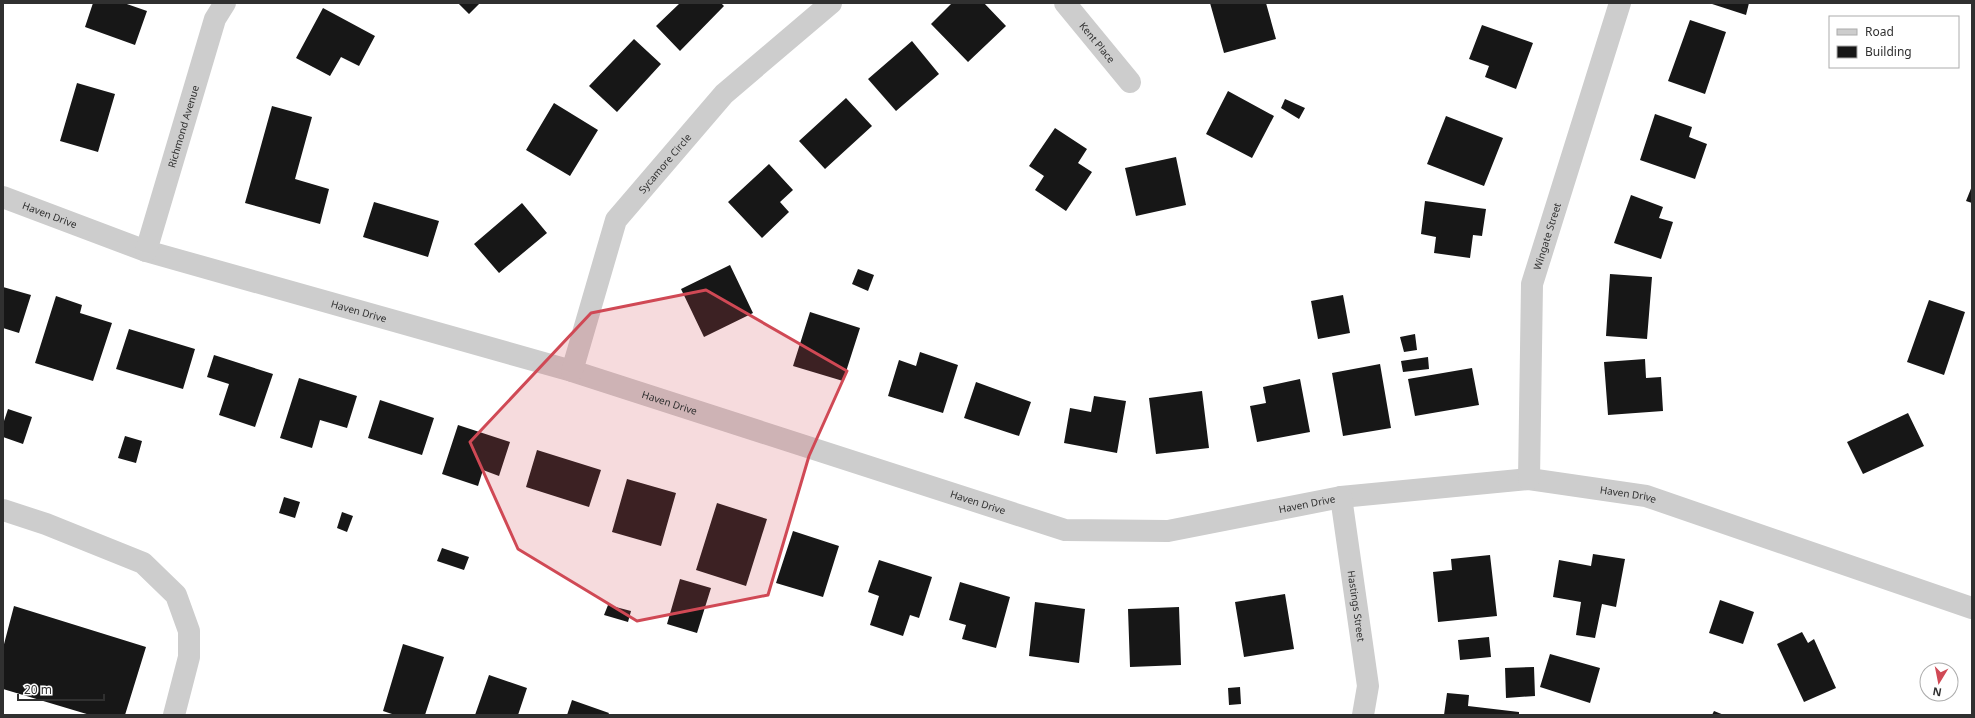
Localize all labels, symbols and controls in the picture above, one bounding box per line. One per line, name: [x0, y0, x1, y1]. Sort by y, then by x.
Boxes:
legend: [1829, 16, 1959, 68]
street label: Kent Place: [1076, 19, 1119, 66]
text: Road: [1865, 23, 1894, 40]
text: Building: [1865, 43, 1912, 60]
street label: Richmond Avenue: [164, 83, 202, 169]
street label: Sycamore Circle: [635, 130, 694, 196]
street label: Haven Drive: [20, 198, 79, 231]
street label: Wingate Street: [1530, 201, 1564, 272]
street label: Haven Drive: [329, 296, 389, 326]
street label: Haven Drive: [640, 387, 699, 418]
street label: Haven Drive: [1599, 482, 1659, 506]
street label: Haven Drive: [949, 486, 1008, 518]
street label: Haven Drive: [1277, 491, 1337, 516]
street label: Hastings Street: [1345, 569, 1369, 643]
north arrow: [1919, 662, 1959, 702]
scale bar: [18, 676, 104, 702]
text: 20 m: [24, 681, 52, 698]
text: N: [1931, 684, 1943, 701]

